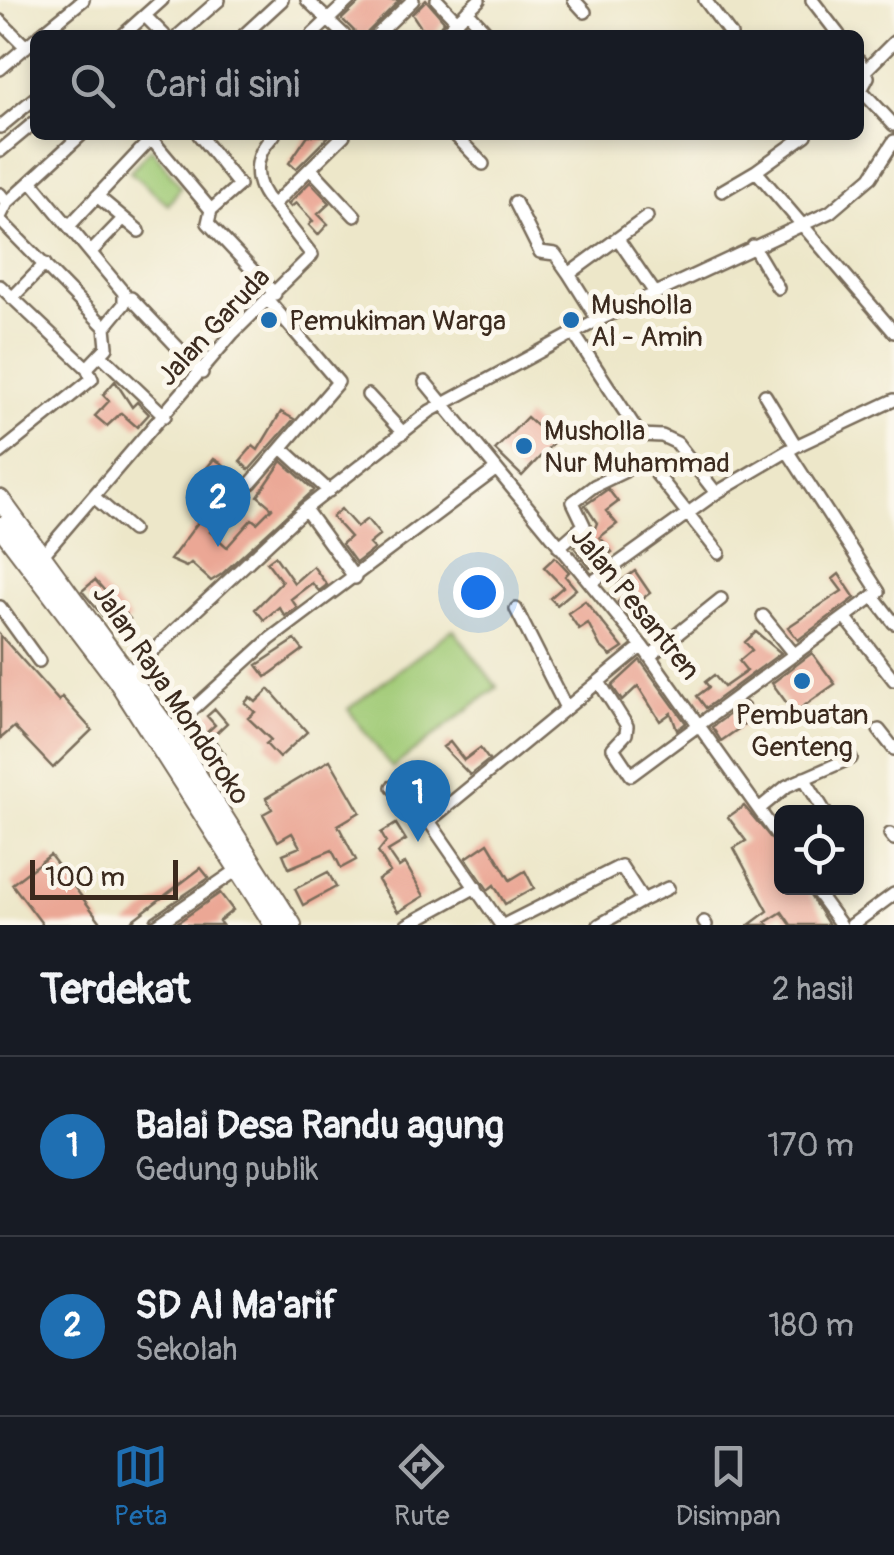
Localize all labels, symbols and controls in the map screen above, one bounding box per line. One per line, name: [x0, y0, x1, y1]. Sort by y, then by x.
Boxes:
search box: [30, 30, 864, 140]
icon: search: [65, 58, 120, 113]
text: Cari di sini: [145, 61, 300, 109]
street label: Jalan Garuda: [150, 260, 278, 394]
place label: Musholla Al - Amin: [591, 288, 703, 355]
place label: Pemukiman Warga: [289, 304, 506, 339]
marker: Pemukiman Warga: [258, 309, 280, 331]
marker: Musholla Al - Amin: [560, 309, 582, 331]
place label: Musholla Nur Muhammad: [544, 414, 730, 481]
marker: Musholla Nur Muhammad: [513, 435, 535, 457]
pin: 2: [186, 464, 250, 547]
street label: Jalan Pesantren: [563, 520, 707, 687]
your location: [453, 567, 504, 618]
street label: Jalan Raya Mondoroko: [84, 578, 257, 811]
marker: Pembuatan Genteng: [791, 670, 813, 692]
place label: Pembuatan Genteng: [735, 698, 869, 765]
pin: 1: [386, 760, 450, 842]
map controls: [774, 805, 864, 895]
button: locate: [774, 805, 864, 895]
scale bar: [30, 855, 178, 900]
text: 100 m: [45, 860, 125, 895]
text: Terdekat: [40, 964, 190, 1016]
text: 2 hasil: [772, 970, 854, 1010]
text: Balai Desa Randu agung: [135, 1102, 504, 1150]
text: 1: [66, 1126, 79, 1166]
text: 170 m: [767, 1126, 854, 1166]
text: Gedung publik: [135, 1150, 319, 1190]
text: SD Al Ma'arif: [135, 1282, 337, 1330]
text: 2: [64, 1306, 81, 1346]
text: 180 m: [768, 1306, 854, 1346]
text: Sekolah: [135, 1330, 237, 1370]
tab: Peta: [113, 1439, 168, 1534]
tab: Rute: [394, 1439, 449, 1534]
tab: Disimpan: [675, 1439, 781, 1534]

